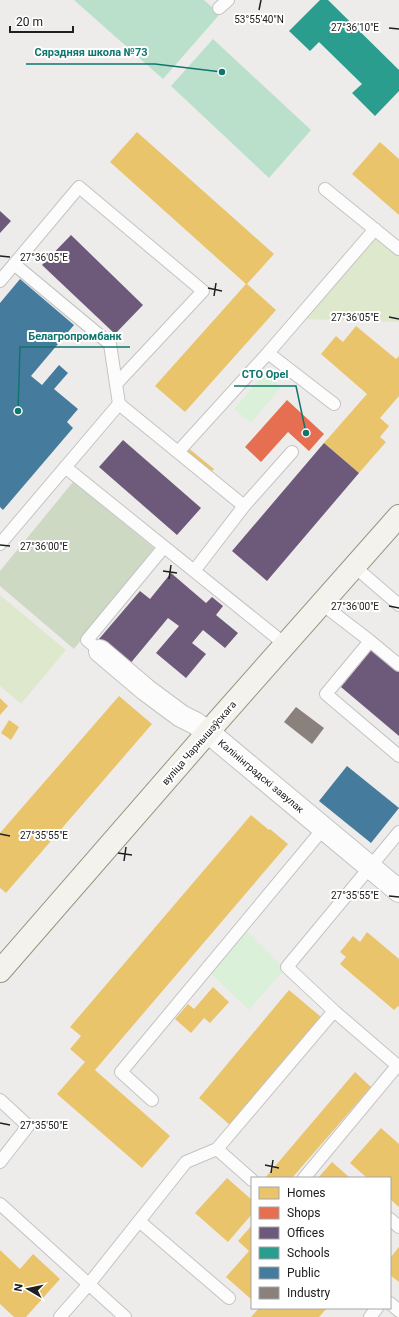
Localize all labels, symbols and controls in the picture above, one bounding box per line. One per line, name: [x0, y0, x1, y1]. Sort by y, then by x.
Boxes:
scale bar: [10, 8, 73, 34]
text: 53°55'40"N: [234, 14, 284, 25]
text: 20 m: [16, 15, 43, 29]
text: 27°36'10"E: [331, 22, 379, 33]
callout: Сярэдняя школа №73: [26, 41, 155, 64]
text: Сярэдняя школа №73: [34, 46, 148, 59]
text: 27°36'05"E: [20, 252, 68, 263]
text: 27°36'05"E: [331, 312, 379, 323]
callout: Белагропромбанк: [20, 324, 130, 347]
text: Белагропромбанк: [28, 330, 123, 343]
callout: СТО Opel: [234, 363, 296, 386]
text: СТО Opel: [242, 368, 288, 381]
text: 27°36'00"E: [20, 541, 68, 552]
text: 27°36'00"E: [331, 601, 379, 612]
street label: вуліца Чарнышэўскага: [160, 699, 238, 787]
street label: Калінінградскі завулак: [216, 737, 306, 815]
text: 27°35'55"E: [20, 830, 68, 841]
text: 27°35'55"E: [331, 890, 379, 901]
text: 27°35'50"E: [20, 1120, 68, 1131]
legend: [251, 1177, 391, 1309]
text: Homes: [287, 1186, 325, 1200]
text: Shops: [287, 1206, 321, 1220]
text: Offices: [287, 1226, 324, 1240]
text: Schools: [287, 1246, 330, 1260]
text: Public: [287, 1266, 320, 1280]
north arrow: [8, 1269, 48, 1309]
text: N: [12, 1282, 26, 1292]
text: Industry: [287, 1286, 331, 1300]

